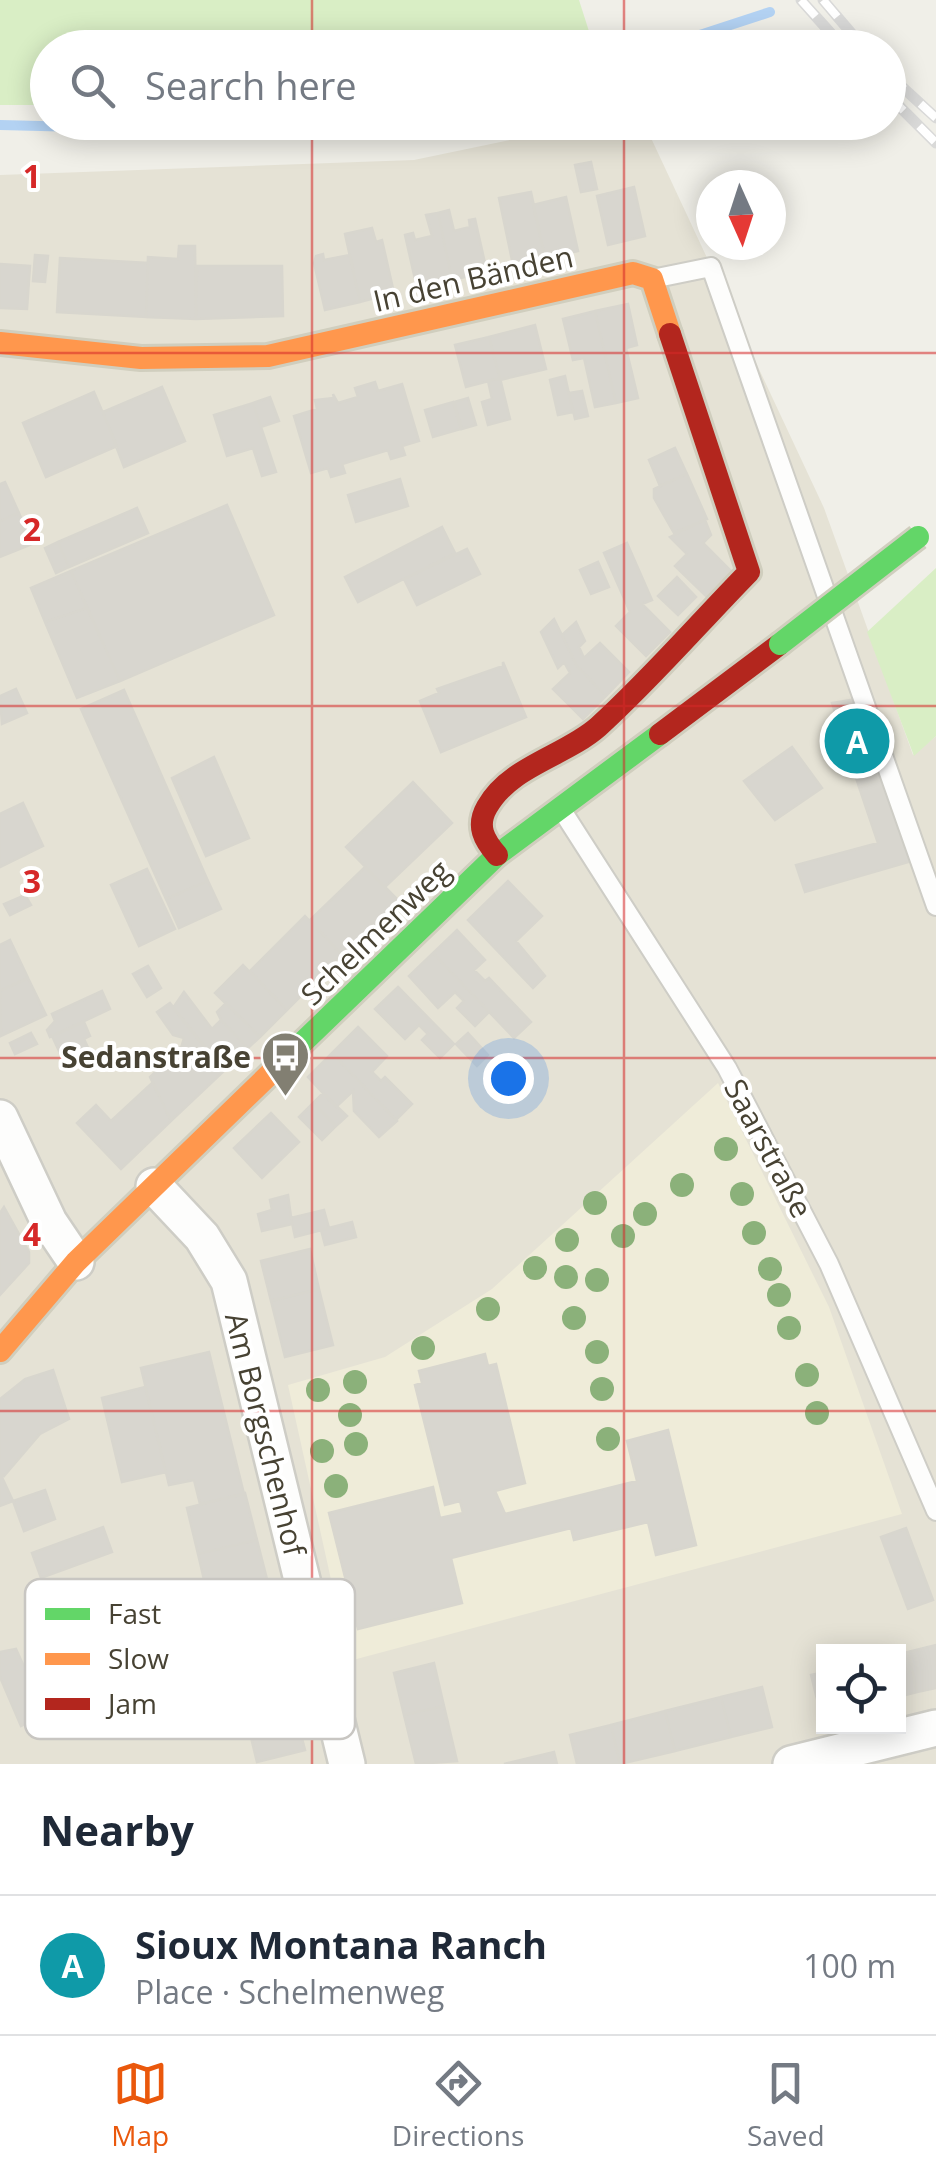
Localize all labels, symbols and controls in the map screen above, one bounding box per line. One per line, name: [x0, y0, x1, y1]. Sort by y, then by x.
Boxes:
search box: [30, 30, 906, 140]
icon: search: [65, 58, 120, 113]
text: Search here: [145, 59, 357, 111]
text: 1: [23, 154, 41, 197]
north arrow: [696, 170, 786, 260]
street label: In den Bänden: [369, 235, 577, 321]
text: 2: [23, 507, 41, 550]
pin: A: [824, 704, 890, 778]
street label: Schelmenweg: [291, 850, 459, 1014]
text: 3: [23, 859, 41, 902]
bus stop icon: Sedanstraße: [260, 1030, 312, 1098]
place label: Sedanstraße: [61, 1036, 251, 1077]
your location: [483, 1053, 534, 1104]
street label: Saarstraße: [715, 1071, 823, 1225]
text: 4: [23, 1212, 41, 1255]
street label: Am Borgschenhof: [216, 1308, 317, 1562]
legend: [25, 1579, 355, 1739]
text: Fast: [108, 1594, 161, 1632]
text: Slow: [108, 1639, 169, 1677]
map controls: [816, 1644, 906, 1734]
button: locate: [816, 1644, 906, 1734]
text: Jam: [105, 1684, 157, 1722]
text: Nearby: [40, 1801, 194, 1858]
text: Sioux Montana Ranch: [135, 1918, 547, 1970]
text: A: [61, 1944, 84, 1987]
text: 100 m: [803, 1944, 896, 1987]
text: Place · Schelmenweg: [135, 1970, 444, 2013]
tab: Map: [111, 2056, 169, 2154]
tab: Directions: [392, 2056, 524, 2154]
tab: Saved: [747, 2056, 825, 2154]

